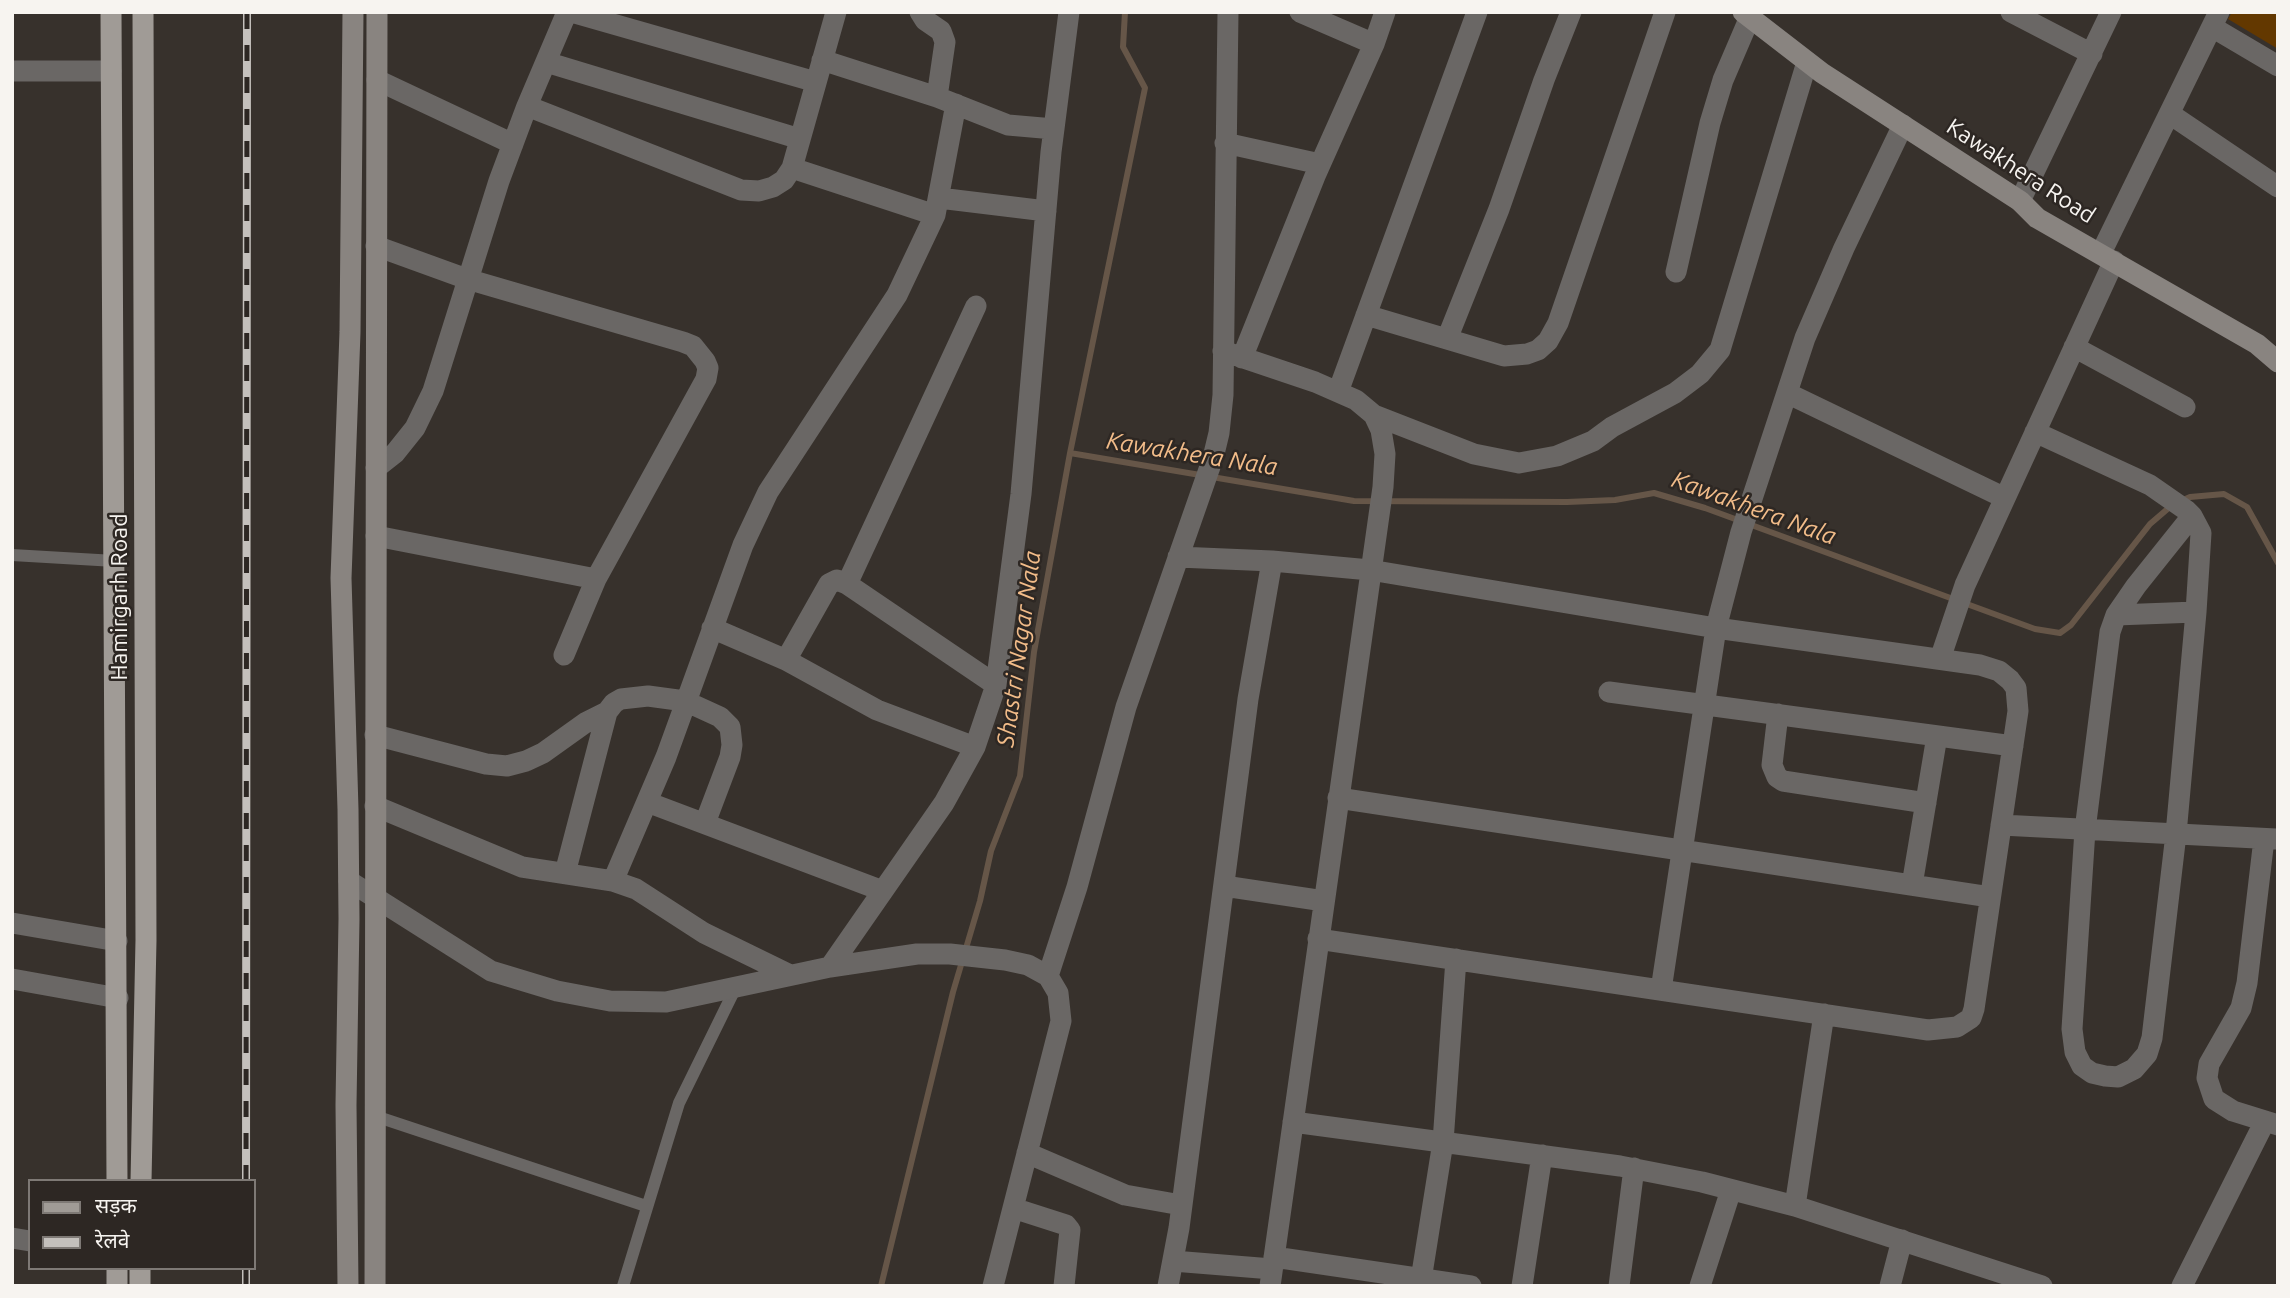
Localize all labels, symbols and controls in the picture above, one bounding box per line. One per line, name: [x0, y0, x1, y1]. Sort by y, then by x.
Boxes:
street label: Kawakhera Road: [1941, 113, 2101, 229]
water label: Kawakhera Nala: [1104, 426, 1280, 482]
water label: Kawakhera Nala: [1668, 465, 1840, 551]
street label: Hamirgarh Road: [105, 513, 133, 681]
water label: Shastri Nagar Nala: [991, 549, 1047, 749]
legend: [28, 1179, 256, 1270]
text: सड़क: [95, 1193, 137, 1217]
text: रेलवे: [95, 1228, 130, 1252]

